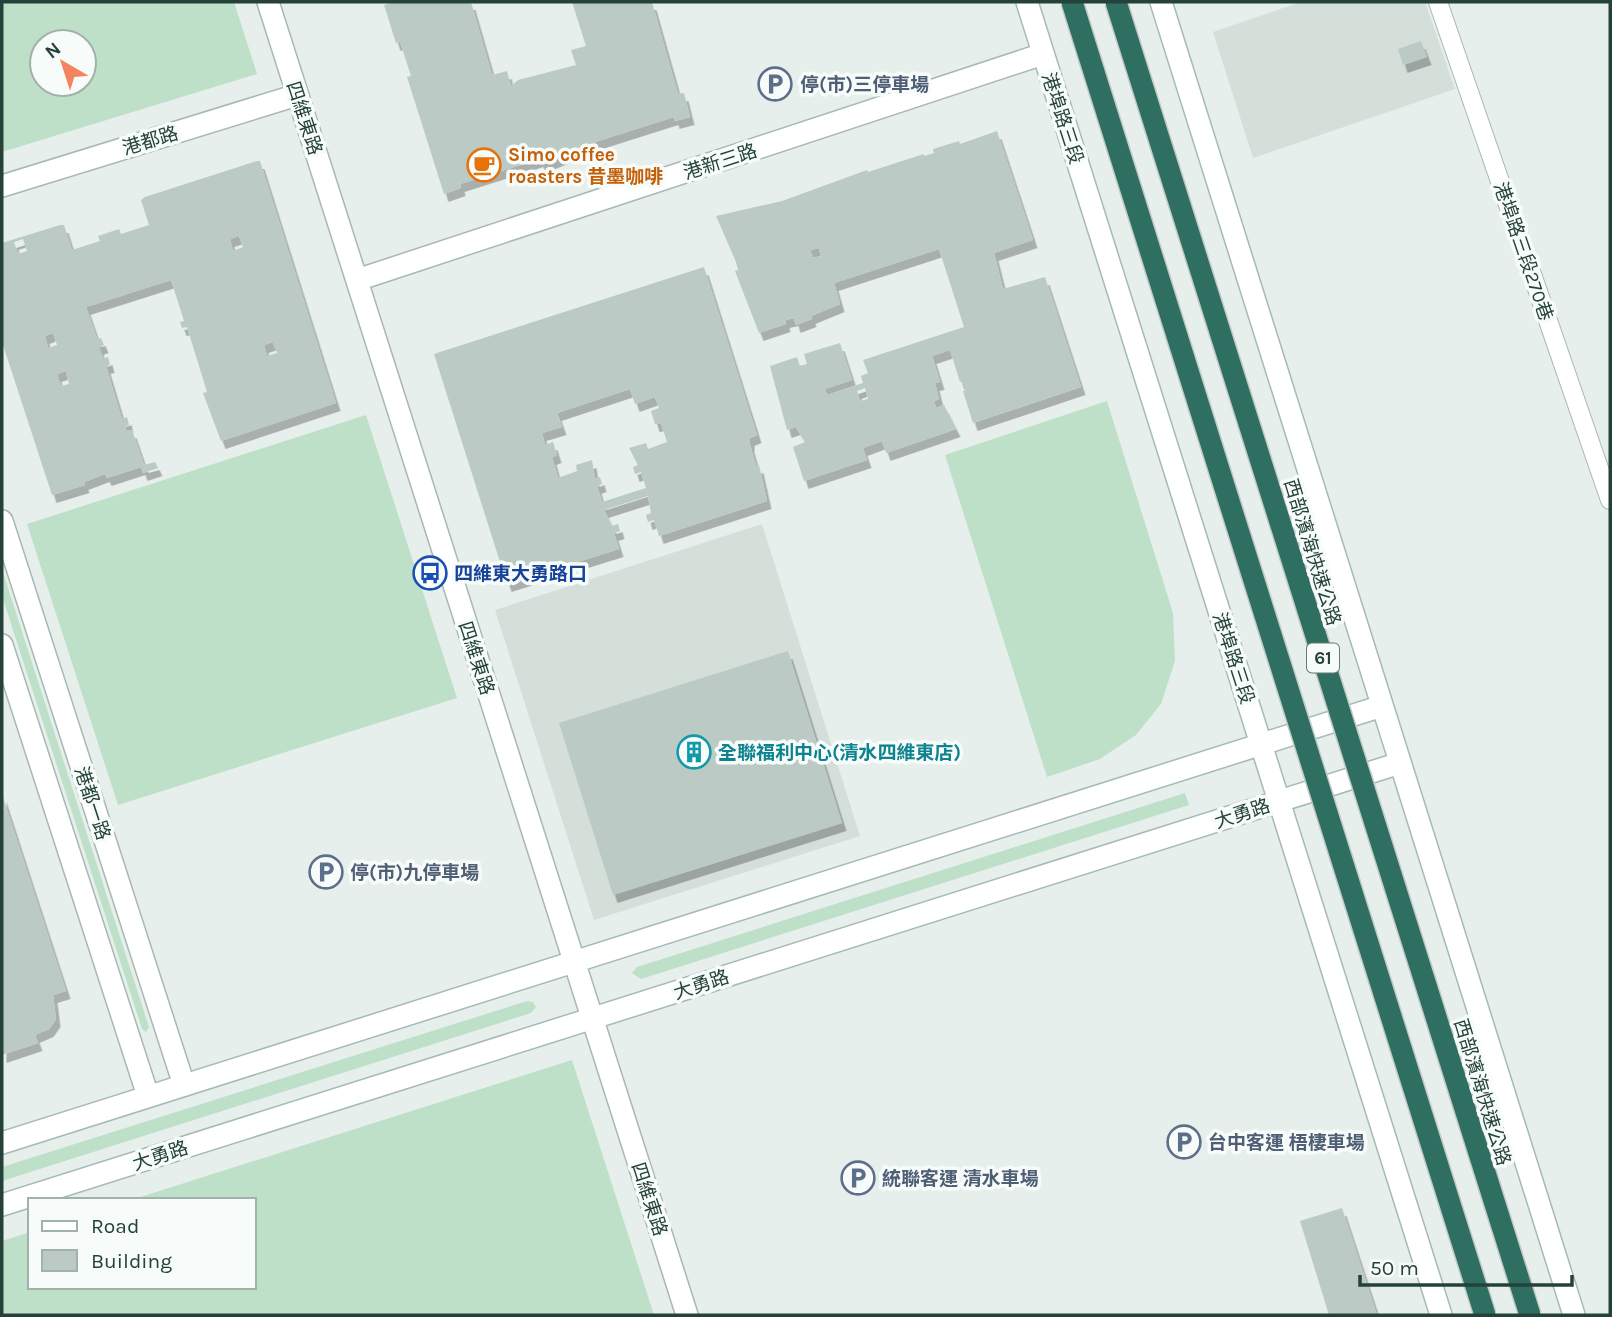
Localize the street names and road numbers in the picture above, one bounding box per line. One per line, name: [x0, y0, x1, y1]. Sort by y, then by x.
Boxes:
street label: 港埠路三段: [1037, 70, 1087, 167]
street label: 四維東路: [282, 79, 326, 158]
street label: 港都路: [120, 122, 181, 160]
street label: 港新三路: [681, 140, 760, 184]
street label: 港埠路三段270巷: [1489, 179, 1557, 324]
street label: 西部濱海快速公路: [1279, 476, 1345, 628]
street label: 港埠路三段: [1208, 610, 1258, 707]
street label: 四維東路: [454, 619, 498, 698]
road number: 61: [1307, 644, 1339, 672]
street label: 港都一路: [70, 764, 114, 843]
street label: 大勇路: [1212, 795, 1273, 833]
street label: 大勇路: [671, 966, 732, 1004]
street label: 西部濱海快速公路: [1449, 1016, 1515, 1168]
street label: 大勇路: [130, 1137, 191, 1175]
street label: 四維東路: [627, 1160, 671, 1239]

